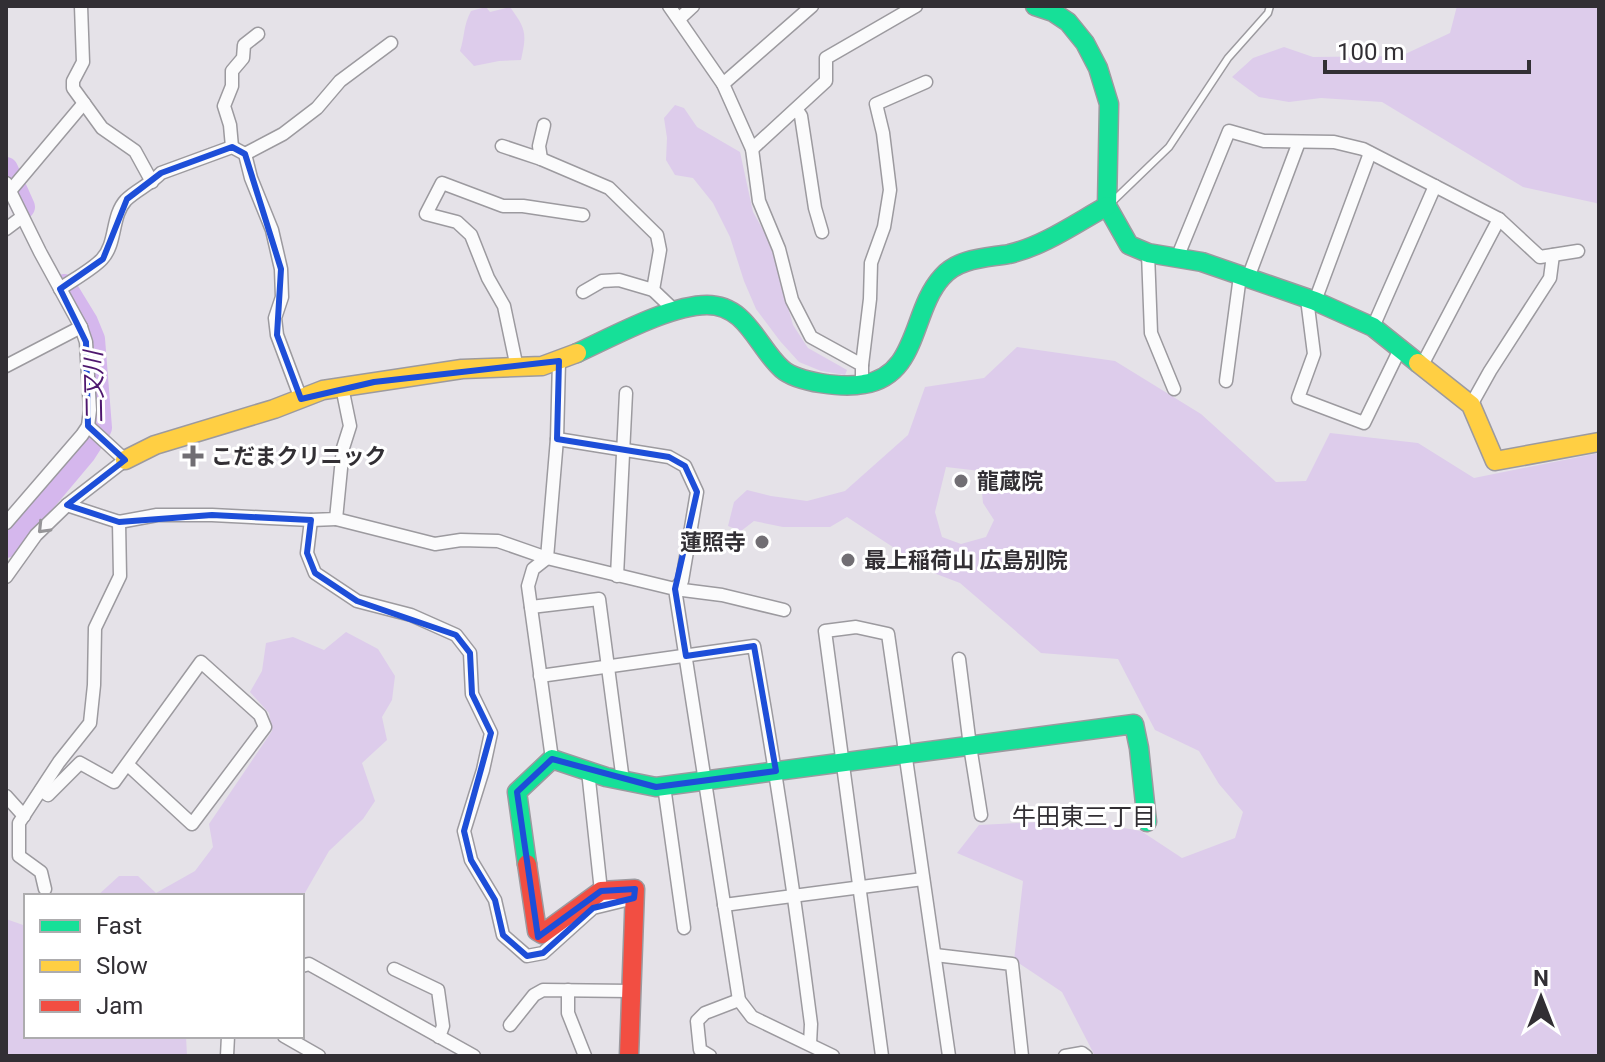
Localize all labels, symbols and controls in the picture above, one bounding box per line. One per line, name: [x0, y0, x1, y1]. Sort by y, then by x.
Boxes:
scale bar: [1325, 24, 1529, 74]
text: 100 m: [1337, 38, 1404, 66]
water label: 二又川: [79, 348, 109, 423]
place label: こだまクリニック: [211, 444, 387, 469]
marker: こだまクリニック: [182, 445, 204, 467]
place label: 龍蔵院: [977, 469, 1043, 494]
marker: 龍蔵院: [952, 472, 970, 490]
one-way arrow: [38, 519, 53, 533]
place label: 蓮照寺: [680, 530, 746, 555]
marker: 蓮照寺: [753, 533, 771, 551]
place label: 最上稲荷山 広島別院: [864, 548, 1067, 573]
marker: 最上稲荷山 広島別院: [839, 551, 857, 569]
district label: 牛田東三丁目: [1012, 803, 1156, 831]
legend: [24, 894, 304, 1038]
text: Fast: [96, 912, 142, 940]
text: Slow: [96, 952, 148, 980]
north arrow: [1501, 958, 1581, 1038]
text: N: [1533, 966, 1549, 991]
text: Jam: [96, 992, 143, 1020]

